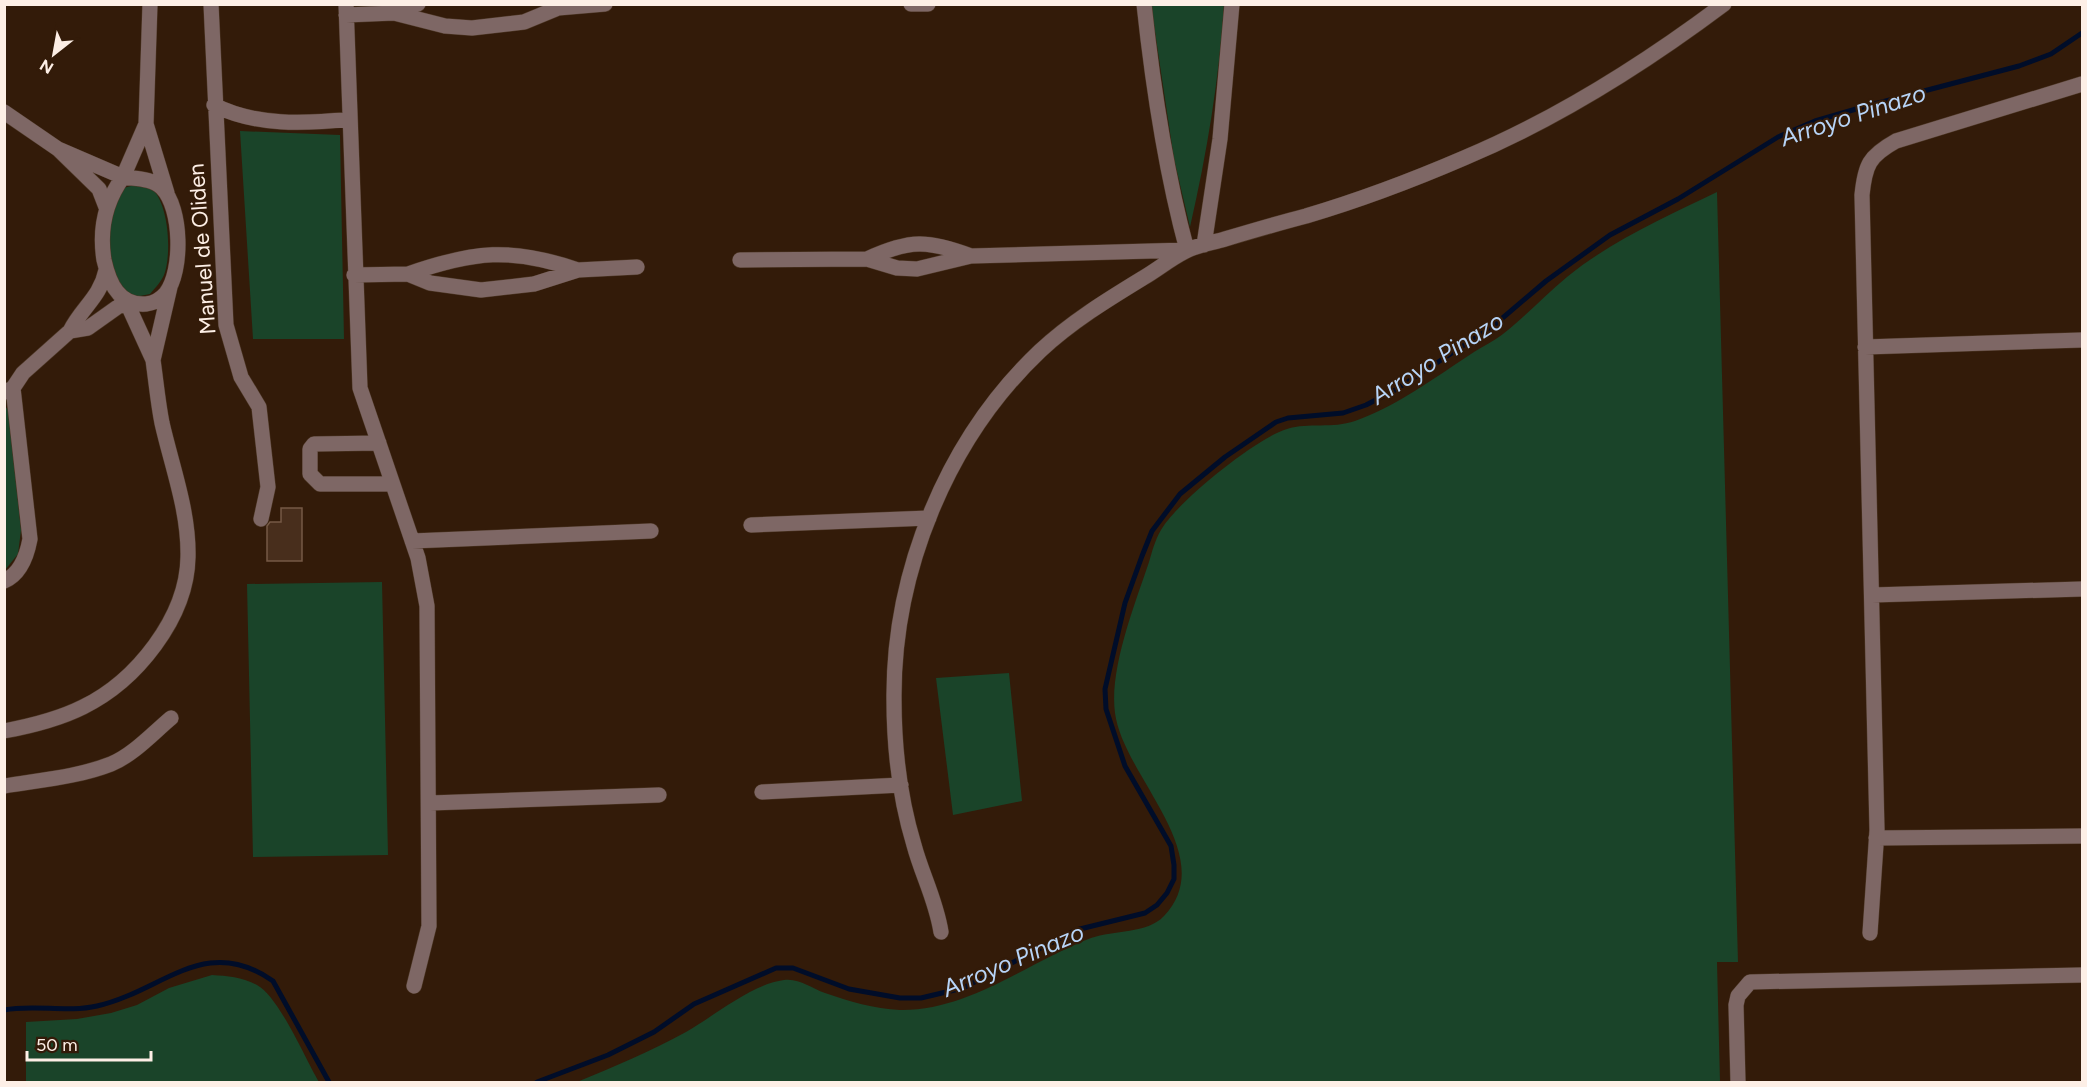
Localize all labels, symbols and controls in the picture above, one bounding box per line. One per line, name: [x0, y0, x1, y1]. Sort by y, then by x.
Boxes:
north arrow: [24, 24, 84, 84]
text: N: [36, 55, 57, 78]
water label: Arroyo Pinazo: [1776, 78, 1929, 152]
street label: Manuel de Oliden: [183, 163, 221, 335]
water label: Arroyo Pinazo: [1364, 306, 1509, 411]
water label: Arroyo Pinazo: [937, 917, 1088, 1003]
scale bar: [27, 1024, 152, 1062]
text: 50 m: [36, 1034, 78, 1056]

